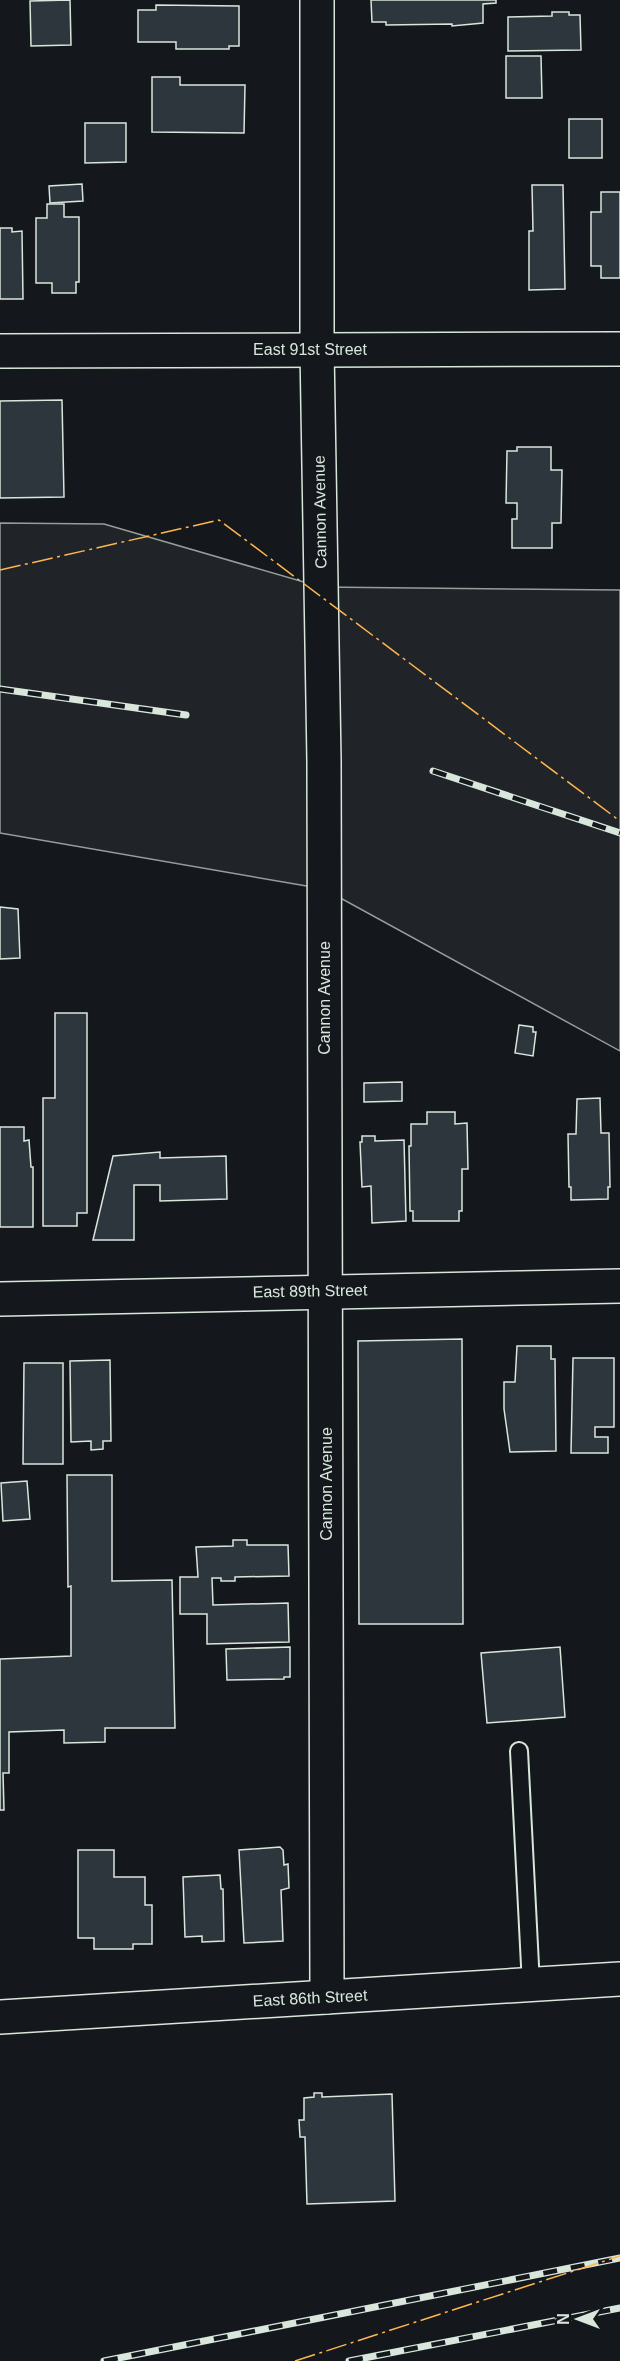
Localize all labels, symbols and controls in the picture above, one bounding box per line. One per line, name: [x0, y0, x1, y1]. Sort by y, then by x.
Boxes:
street label: East 91st Street: [253, 341, 367, 358]
street label: Cannon Avenue: [311, 455, 329, 569]
street label: Cannon Avenue: [316, 941, 333, 1055]
street label: East 89th Street: [252, 1281, 368, 1300]
street label: Cannon Avenue: [318, 1427, 335, 1541]
street label: East 86th Street: [252, 1986, 368, 2009]
north arrow: [548, 2289, 608, 2349]
text: N: [555, 2313, 572, 2325]

